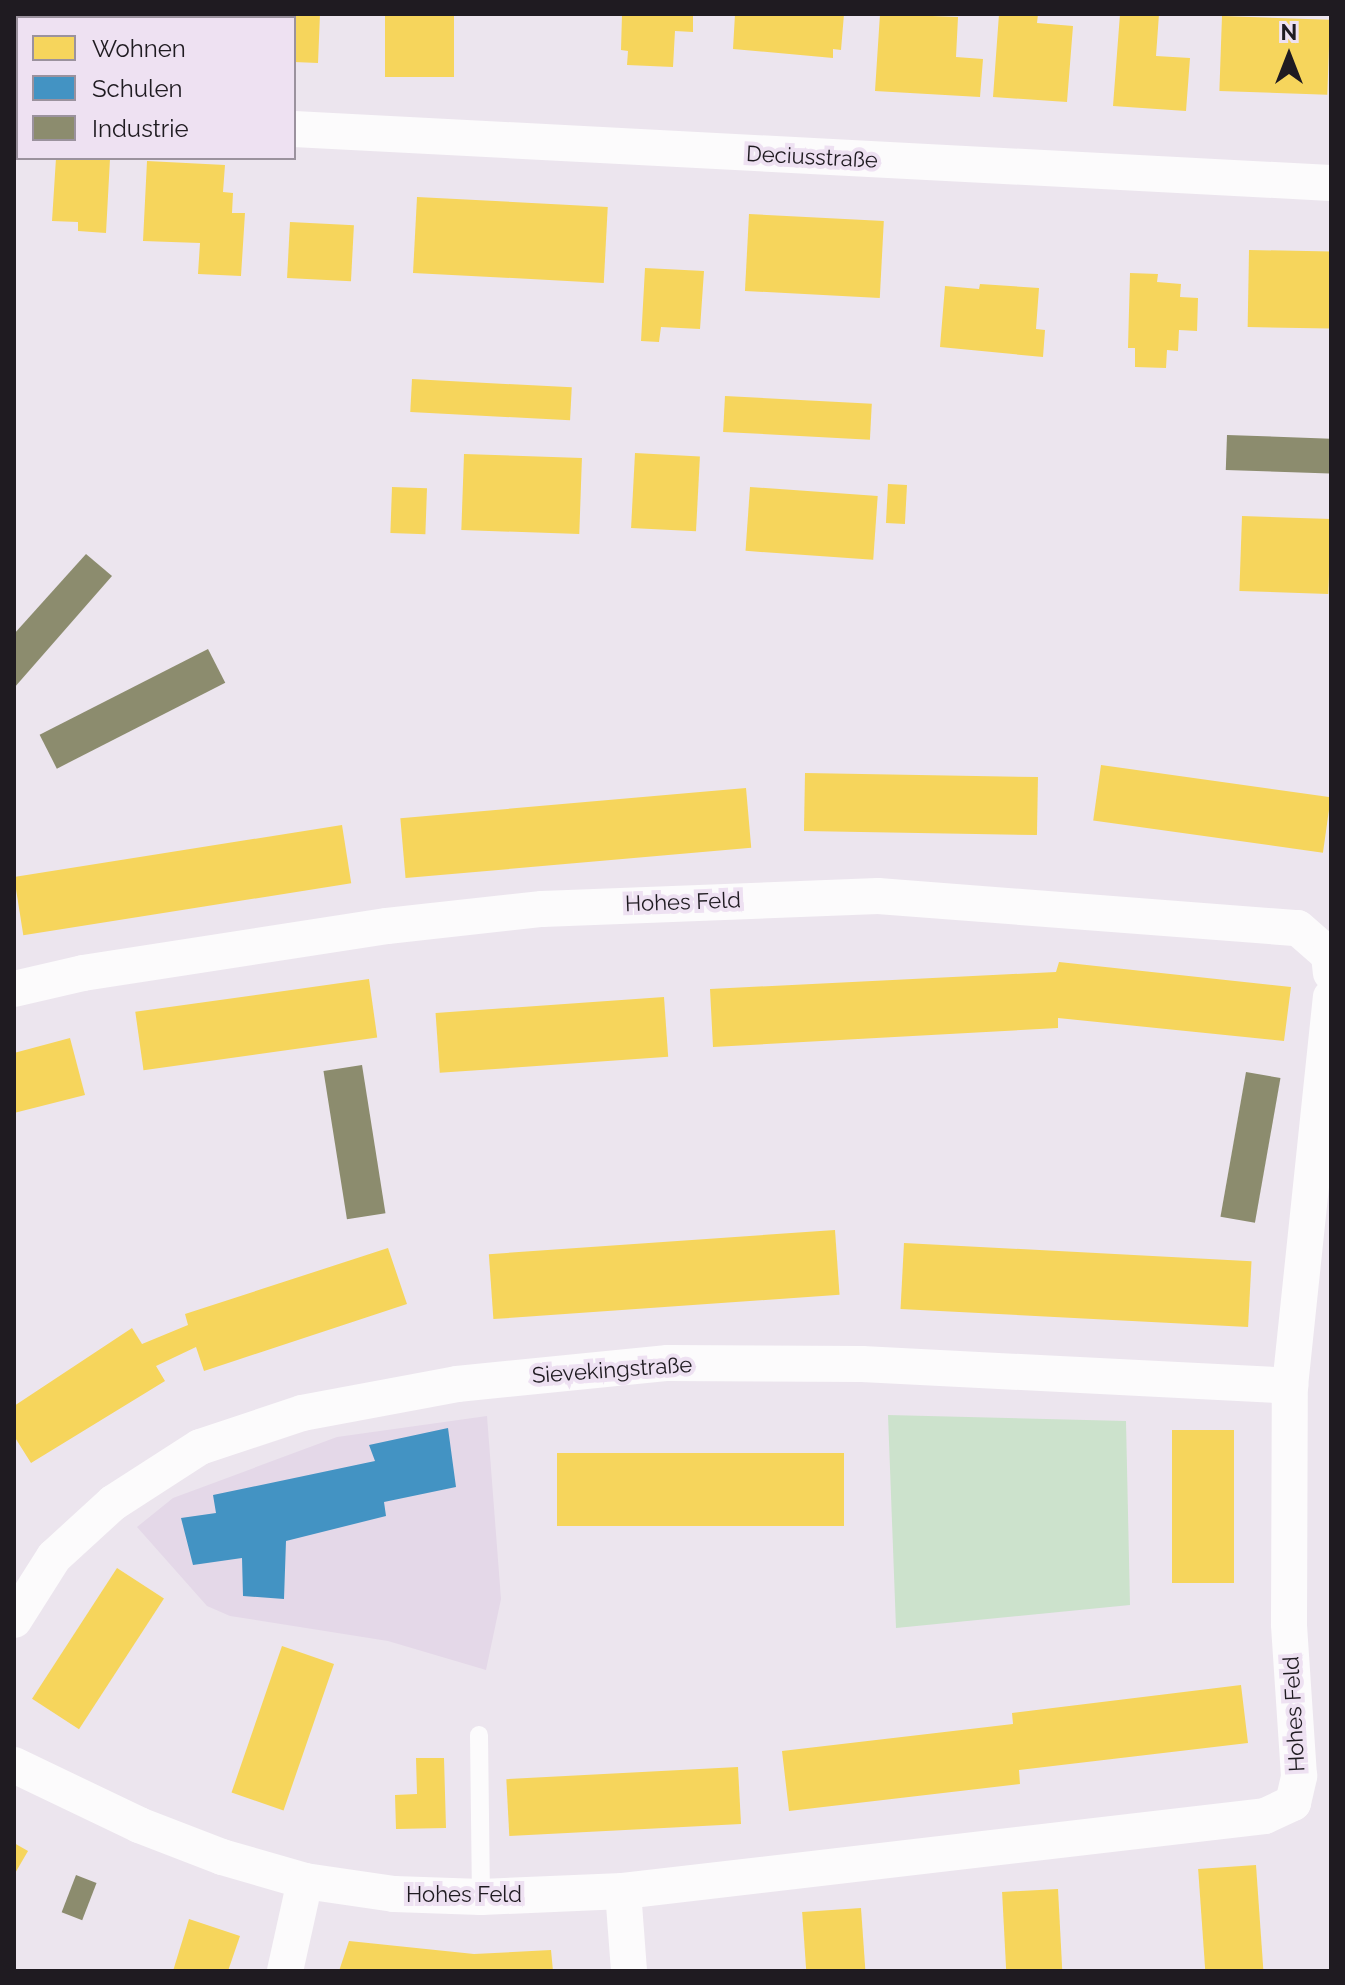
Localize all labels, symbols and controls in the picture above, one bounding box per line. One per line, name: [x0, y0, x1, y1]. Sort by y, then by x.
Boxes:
legend: [16, 16, 296, 160]
north arrow: [1249, 16, 1329, 96]
text: N: [1281, 19, 1297, 45]
text: Wohnen: [92, 34, 186, 63]
text: Schulen: [92, 74, 183, 103]
text: Industrie: [92, 114, 189, 143]
street label: Deciusstraße: [745, 140, 879, 174]
street label: Hohes Feld: [625, 887, 741, 917]
street label: Sievekingstraße: [531, 1351, 693, 1389]
street label: Hohes Feld: [1278, 1655, 1310, 1773]
street label: Hohes Feld: [406, 1882, 522, 1908]

